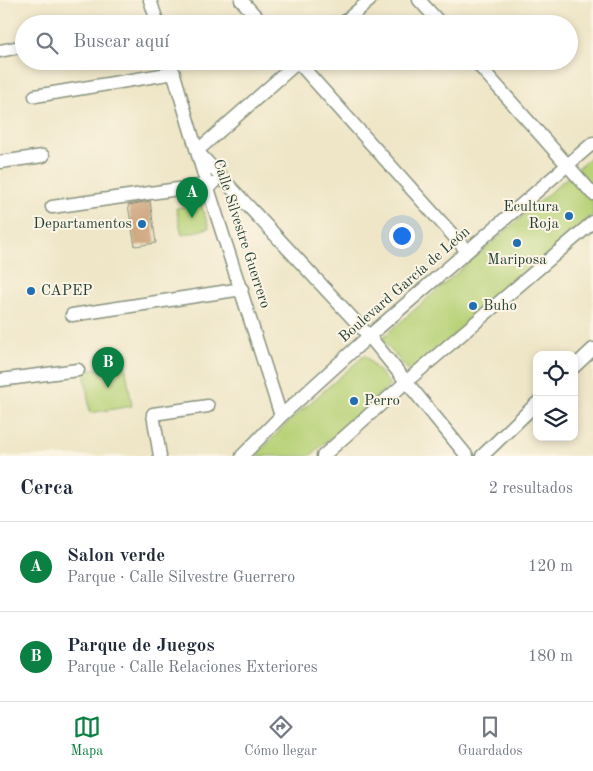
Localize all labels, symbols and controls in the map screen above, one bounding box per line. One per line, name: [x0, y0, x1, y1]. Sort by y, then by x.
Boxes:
search box: [15, 15, 578, 70]
icon: search: [33, 29, 61, 57]
text: Buscar aquí: [73, 33, 169, 52]
street label: Calle Silvestre Guerrero: [210, 158, 272, 310]
pin: A: [176, 177, 208, 218]
place label: Ecultura Roja: [503, 200, 560, 232]
marker: Ecultura Roja: [563, 210, 575, 222]
place label: Departamentos: [33, 217, 132, 232]
marker: Departamentos: [136, 218, 148, 230]
your location: [389, 223, 415, 249]
street label: Boulevard García de León: [337, 224, 473, 346]
marker: Mariposa: [511, 237, 523, 249]
place label: Mariposa: [487, 253, 547, 268]
place label: CAPEP: [41, 284, 92, 299]
marker: CAPEP: [25, 285, 37, 297]
place label: Buho: [483, 299, 517, 314]
marker: Buho: [467, 300, 479, 312]
pin: B: [92, 347, 124, 388]
map controls: [533, 351, 578, 441]
button: locate: [533, 351, 578, 396]
place label: Perro: [364, 394, 400, 409]
marker: Perro: [348, 395, 360, 407]
button: layers: [533, 396, 578, 441]
text: Cerca: [20, 478, 73, 499]
text: 2 resultados: [489, 481, 573, 497]
text: Salon verde: [67, 547, 165, 566]
text: A: [30, 559, 42, 575]
text: 120 m: [528, 559, 573, 575]
text: Parque · Calle Silvestre Guerrero: [67, 570, 295, 586]
text: Parque de Juegos: [67, 637, 215, 656]
text: B: [30, 649, 42, 665]
text: 180 m: [528, 649, 573, 665]
text: Parque · Calle Relaciones Exteriores: [67, 660, 318, 676]
tab: Mapa: [70, 713, 103, 760]
tab: Cómo llegar: [244, 713, 317, 760]
tab: Guardados: [458, 713, 523, 760]

